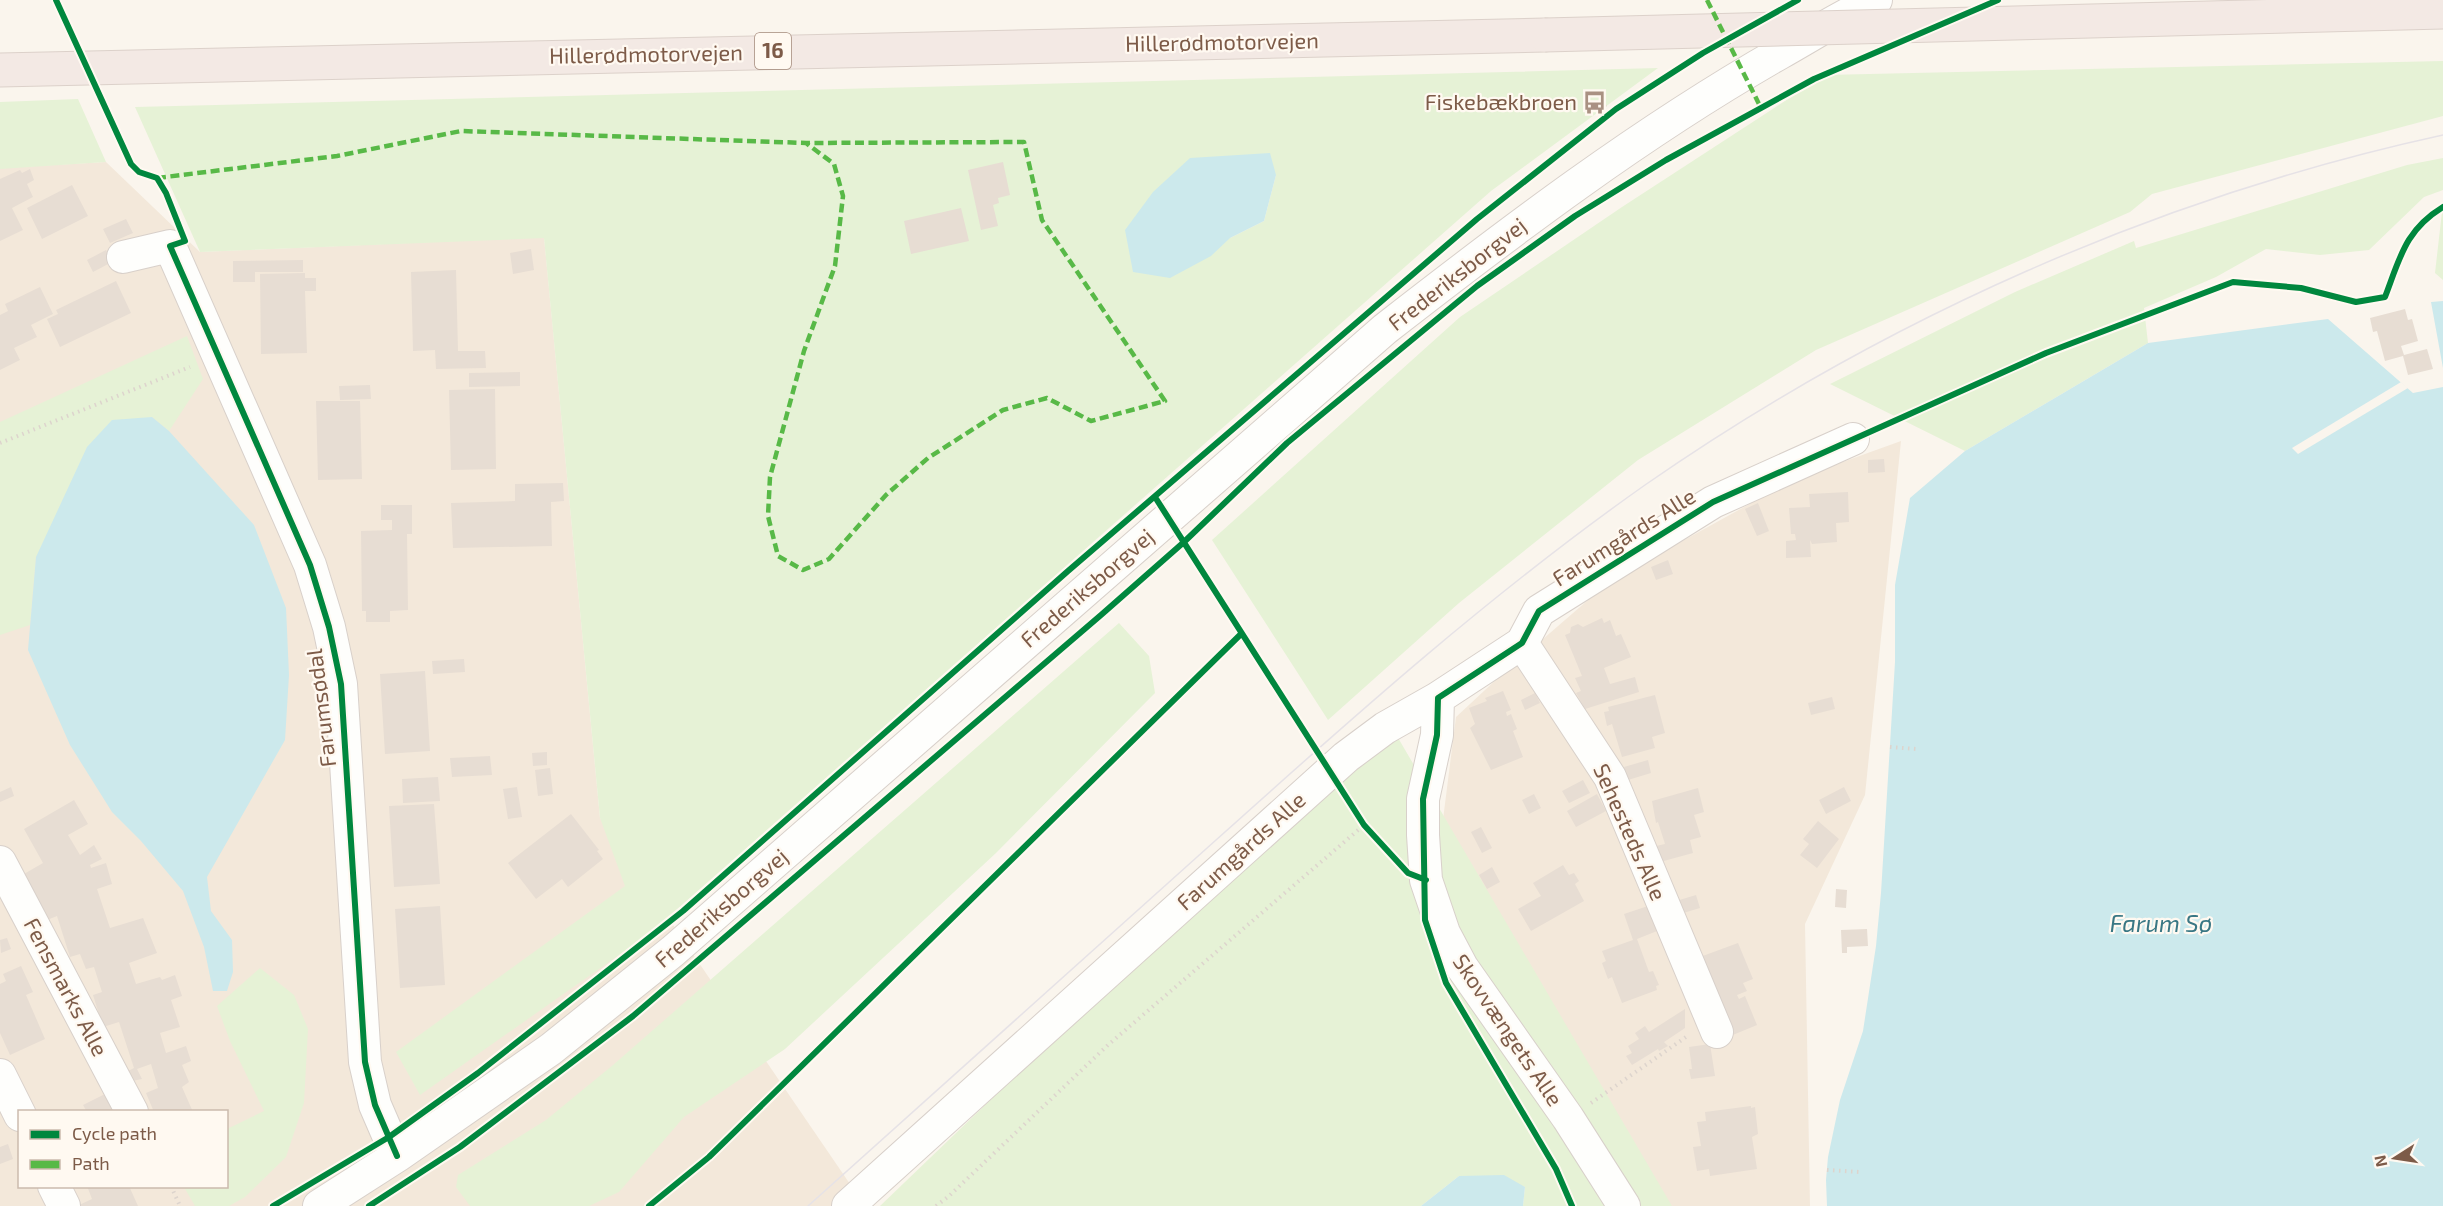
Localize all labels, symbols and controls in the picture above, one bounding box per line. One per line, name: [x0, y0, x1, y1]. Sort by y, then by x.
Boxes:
street label: Hillerødmotorvejen: [1125, 26, 1319, 57]
road number: 16: [755, 33, 791, 69]
street label: Hillerødmotorvejen: [549, 38, 743, 69]
place label: Fiskebækbroen: [1425, 88, 1577, 114]
bus stop icon: Fiskebækbroen: [1582, 89, 1608, 115]
street label: Frederiksborgvej: [1382, 211, 1531, 336]
street label: Farumgårds Alle: [1547, 482, 1700, 591]
street label: Frederiksborgvej: [1014, 522, 1159, 653]
street label: Farumsødal: [300, 647, 340, 769]
street label: Sehesteds Alle: [1589, 759, 1673, 904]
street label: Farumgårds Alle: [1171, 786, 1310, 915]
street label: Frederiksborgvej: [648, 842, 793, 973]
water label: Farum Sø: [2110, 908, 2212, 937]
street label: Fensmarks Alle: [20, 913, 114, 1060]
street label: Skovvængets Alle: [1448, 949, 1569, 1110]
legend: [18, 1110, 228, 1188]
text: Cycle path: [72, 1122, 157, 1144]
north arrow: [2365, 1128, 2425, 1188]
text: Path: [72, 1152, 110, 1174]
text: N: [2369, 1154, 2390, 1169]

